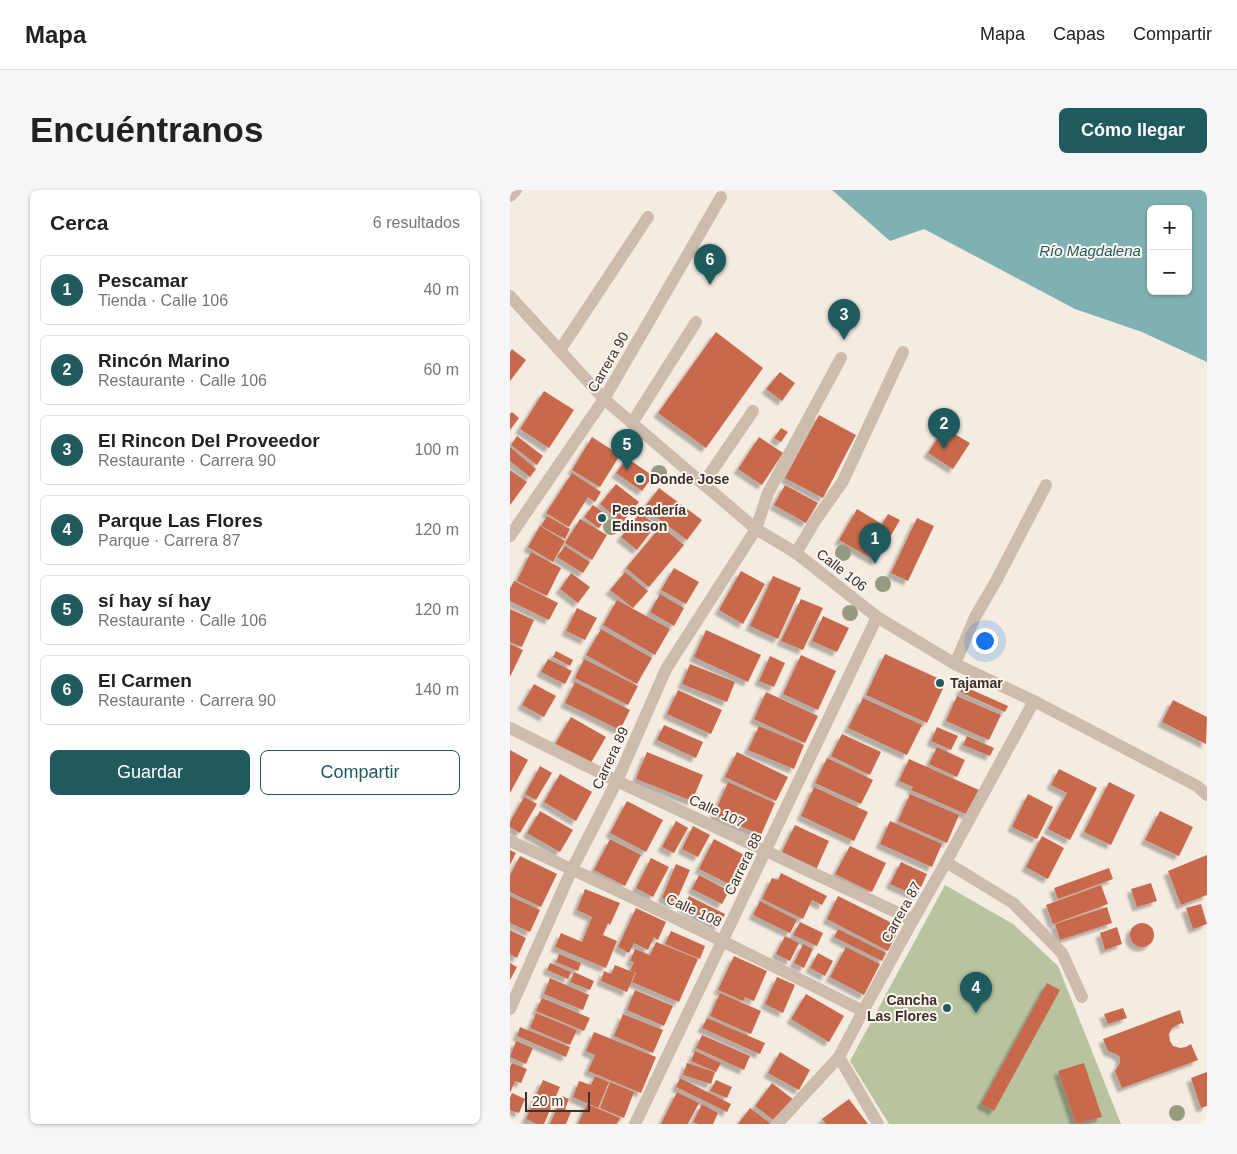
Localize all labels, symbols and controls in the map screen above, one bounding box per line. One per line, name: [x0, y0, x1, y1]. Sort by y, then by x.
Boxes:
text: Mapa: [25, 21, 86, 48]
text: Mapa: [980, 24, 1025, 44]
text: Capas: [1053, 24, 1105, 44]
text: Compartir: [1133, 24, 1212, 44]
button: Cómo llegar: [1059, 108, 1207, 153]
text: Encuéntranos: [30, 110, 263, 149]
map controls: [1147, 205, 1192, 295]
button: +: [1147, 205, 1192, 250]
text: Cerca: [50, 211, 108, 234]
text: 6 resultados: [373, 214, 460, 231]
water label: Río Magdalena: [1039, 242, 1141, 259]
pin: 6: [694, 244, 726, 285]
button: −: [1147, 250, 1192, 295]
text: Pescamar: [98, 270, 188, 291]
text: 1: [63, 281, 71, 298]
text: 40 m: [423, 281, 459, 298]
text: Tienda · Calle 106: [98, 292, 228, 309]
pin: 3: [828, 299, 860, 340]
street label: Carrera 90: [584, 329, 632, 395]
text: Rincón Marino: [98, 350, 230, 371]
text: 2: [63, 361, 71, 378]
text: 60 m: [423, 361, 459, 378]
text: Restaurante · Calle 106: [98, 372, 267, 389]
pin: 2: [928, 408, 960, 449]
pin: 5: [611, 429, 643, 470]
text: El Rincon Del Proveedor: [98, 430, 320, 451]
text: 3: [63, 441, 71, 458]
text: 100 m: [415, 441, 459, 458]
text: Restaurante · Carrera 90: [98, 452, 276, 469]
place label: Donde Jose: [650, 471, 730, 487]
marker: Donde Jose: [634, 473, 646, 485]
place label: Pescadería Edinson: [612, 502, 686, 534]
text: Parque Las Flores: [98, 510, 263, 531]
marker: Pescadería Edinson: [596, 512, 608, 524]
text: 4: [63, 521, 71, 538]
text: 120 m: [415, 521, 459, 538]
pin: 1: [859, 523, 891, 564]
text: Parque · Carrera 87: [98, 532, 240, 549]
street label: Calle 106: [814, 545, 870, 595]
text: sí hay sí hay: [98, 590, 211, 611]
text: 5: [63, 601, 71, 618]
text: 120 m: [415, 601, 459, 618]
text: Restaurante · Calle 106: [98, 612, 267, 629]
your location: [972, 628, 998, 654]
text: El Carmen: [98, 670, 192, 691]
place label: Tajamar: [950, 675, 1003, 691]
marker: Tajamar: [934, 677, 946, 689]
text: 6: [63, 681, 71, 698]
text: 140 m: [415, 681, 459, 698]
text: Restaurante · Carrera 90: [98, 692, 276, 709]
street label: Carrera 89: [589, 724, 631, 792]
button: Guardar: [50, 750, 250, 795]
button: Compartir: [260, 750, 460, 795]
street label: Calle 107: [687, 791, 747, 831]
street label: Carrera 88: [721, 830, 765, 898]
street label: Carrera 87: [878, 879, 924, 945]
street label: Calle 108: [664, 890, 724, 930]
pin: 4: [960, 972, 992, 1013]
place label: Cancha Las Flores: [867, 992, 937, 1024]
marker: Cancha Las Flores: [941, 1002, 953, 1014]
scale bar: [525, 1089, 590, 1112]
text: 20 m: [532, 1093, 563, 1109]

